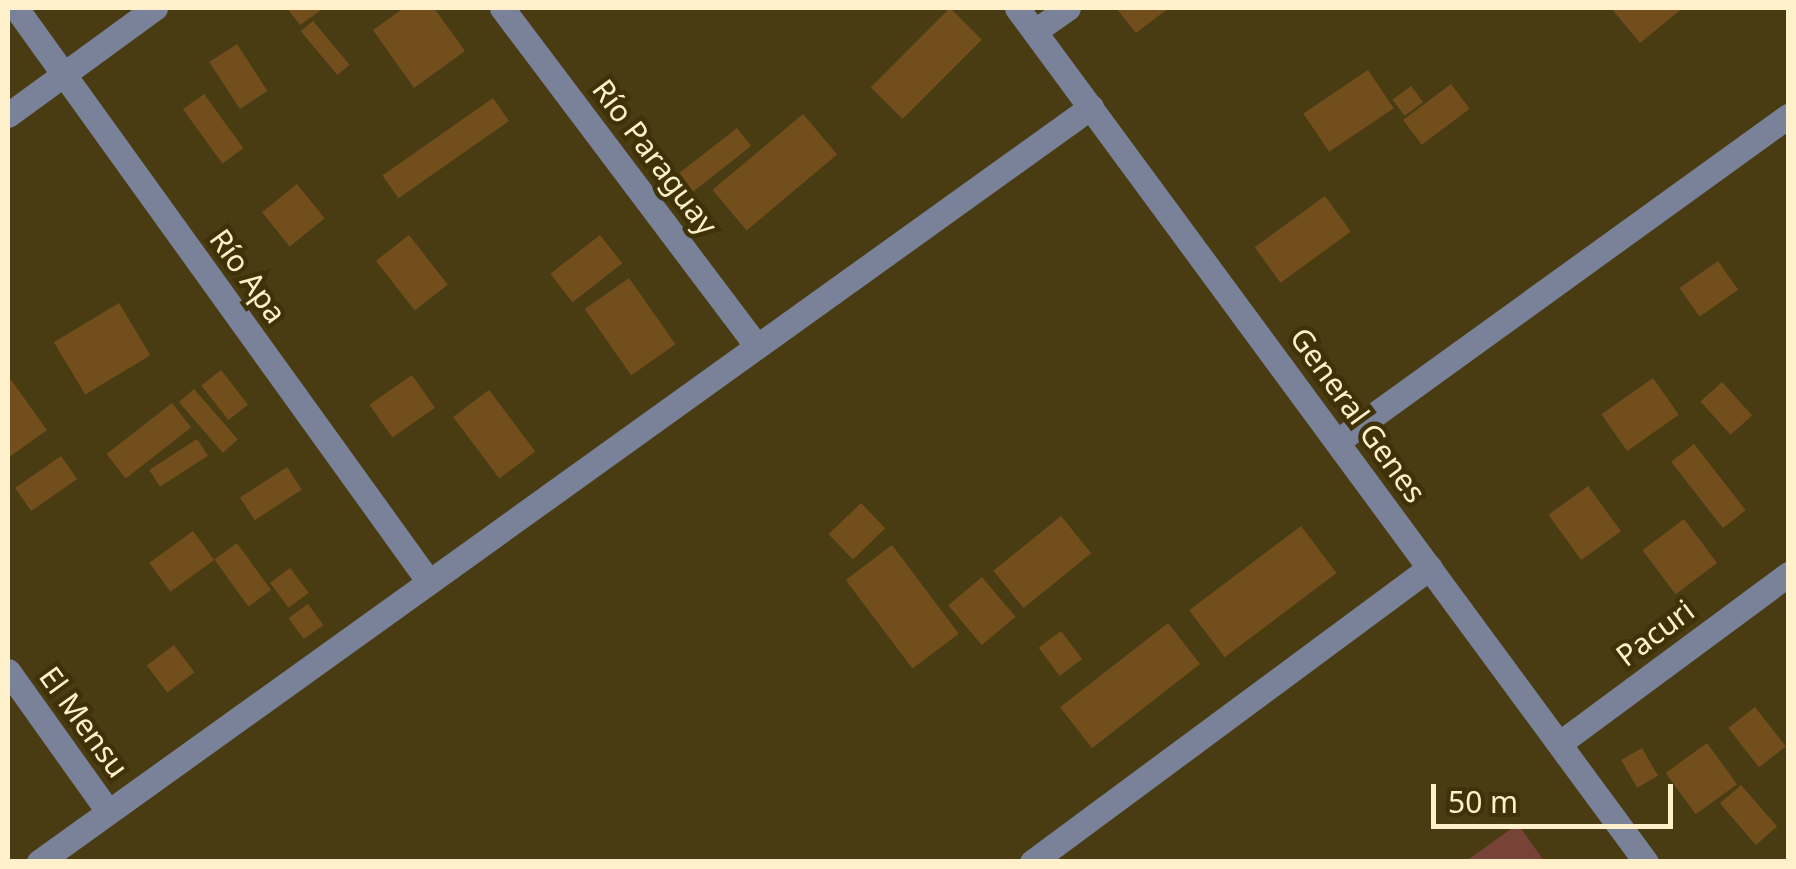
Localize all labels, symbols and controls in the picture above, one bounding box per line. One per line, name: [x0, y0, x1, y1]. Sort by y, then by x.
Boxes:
street label: Río Paraguay: [585, 72, 725, 242]
street label: Río Apa: [202, 222, 294, 330]
street label: General Genes: [1283, 321, 1433, 509]
street label: Pacuri: [1609, 592, 1701, 674]
street label: El Mensu: [32, 660, 136, 784]
scale bar: [1436, 764, 1678, 826]
text: 50 m: [1448, 781, 1518, 822]

